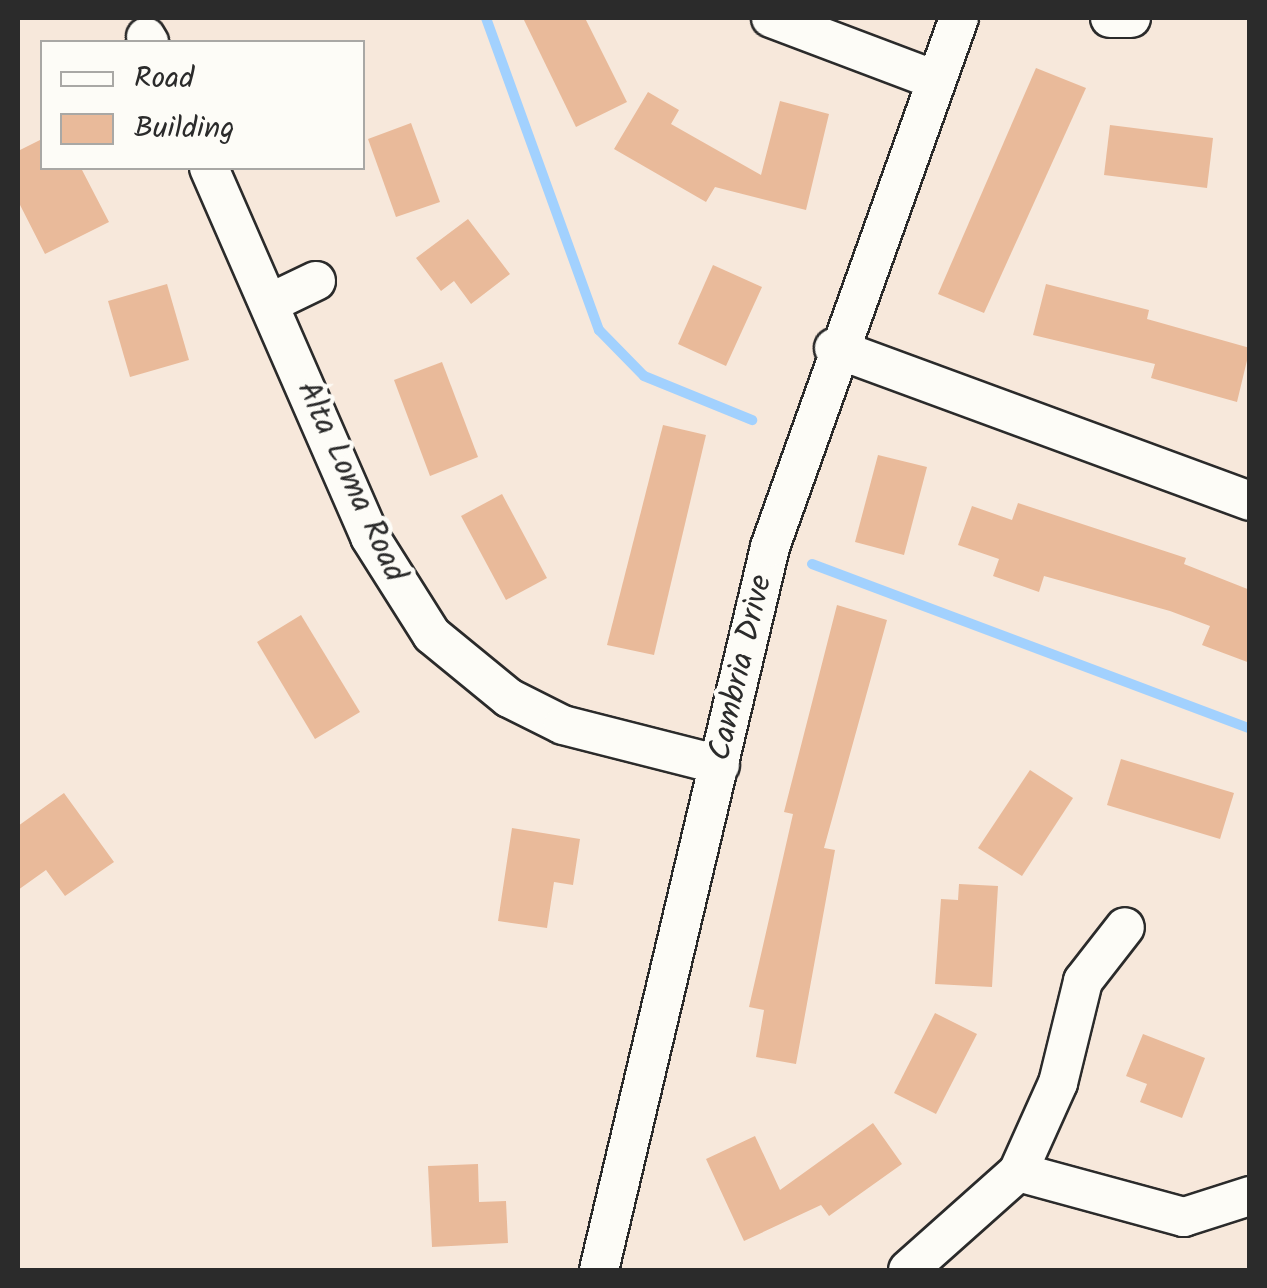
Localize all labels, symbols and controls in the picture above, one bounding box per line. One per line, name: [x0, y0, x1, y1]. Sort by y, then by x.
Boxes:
legend: [40, 40, 365, 170]
text: Road: [134, 55, 194, 103]
text: Building: [134, 105, 234, 153]
street label: Alta Loma Road: [287, 376, 413, 588]
street label: Cambria Drive: [702, 571, 782, 765]

